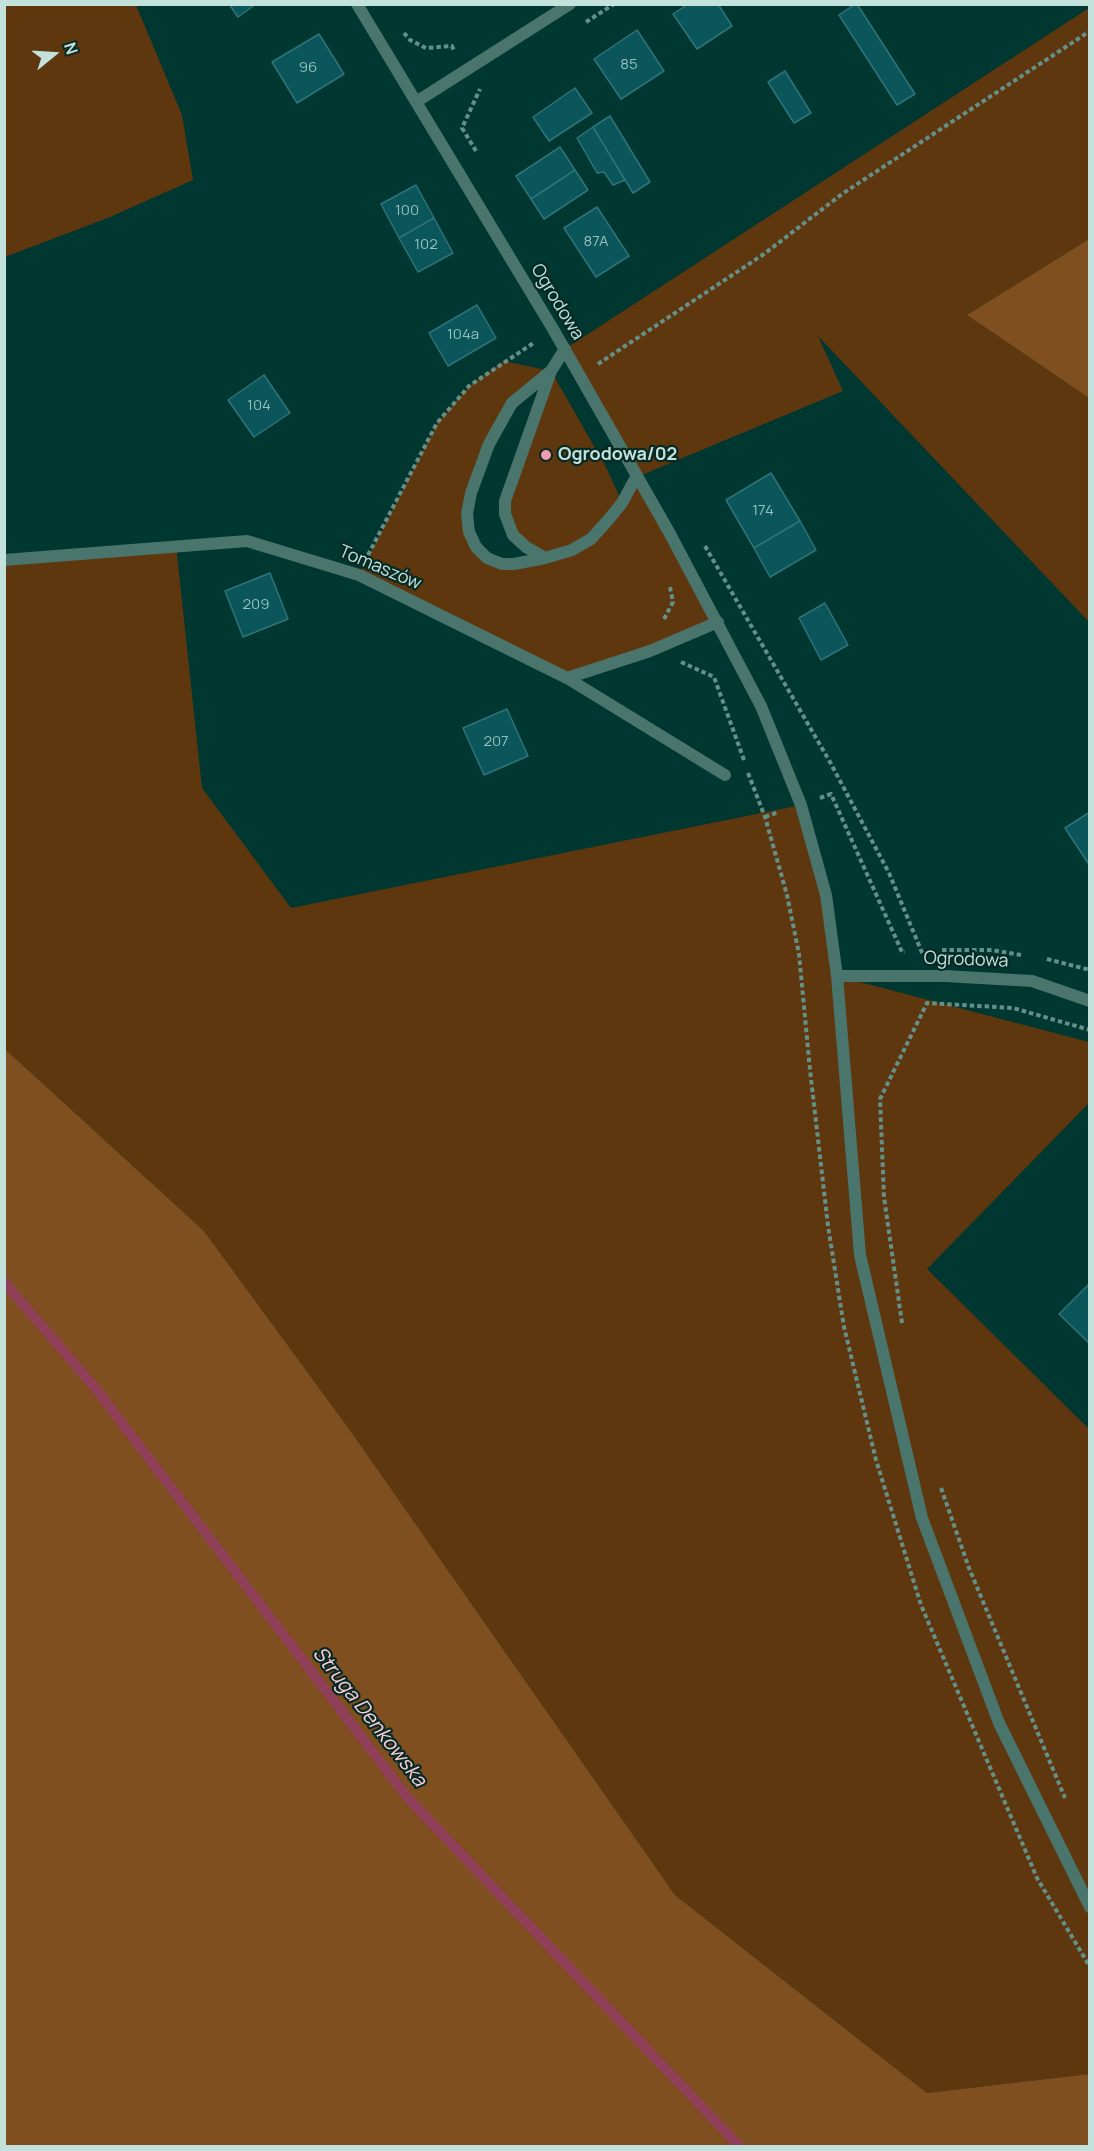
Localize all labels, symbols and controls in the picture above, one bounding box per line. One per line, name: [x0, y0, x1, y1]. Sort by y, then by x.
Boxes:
north arrow: [24, 24, 84, 84]
text: N: [59, 40, 83, 57]
house number: 85: [620, 56, 638, 74]
house number: 96: [299, 59, 317, 77]
house number: 100: [395, 202, 419, 220]
house number: 87A: [583, 233, 609, 251]
house number: 102: [414, 236, 438, 254]
street label: Ogrodowa: [526, 260, 588, 344]
house number: 104a: [447, 326, 479, 344]
house number: 104: [247, 397, 271, 415]
place label: Ogrodowa/02: [558, 444, 677, 466]
marker: Ogrodowa/02: [539, 448, 553, 462]
house number: 174: [752, 502, 774, 520]
street label: Tomaszów: [335, 541, 425, 595]
house number: 209: [242, 596, 270, 614]
house number: 207: [483, 733, 509, 751]
street label: Ogrodowa: [923, 948, 1009, 972]
water label: Struga Denkowska: [307, 1642, 431, 1792]

